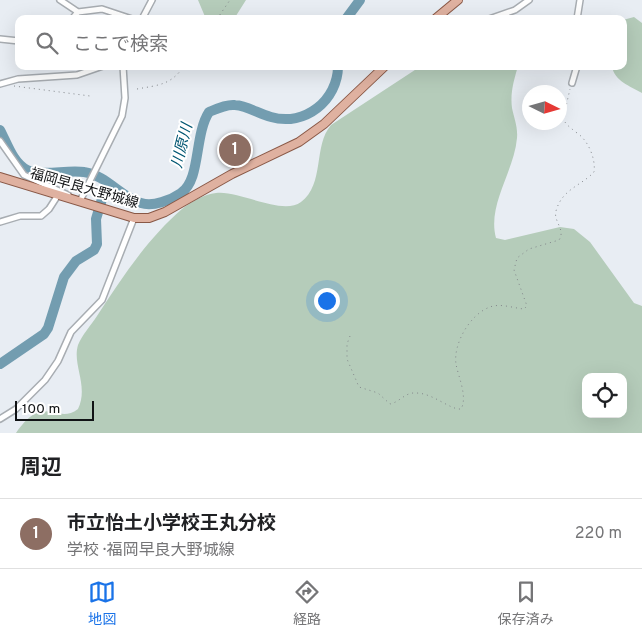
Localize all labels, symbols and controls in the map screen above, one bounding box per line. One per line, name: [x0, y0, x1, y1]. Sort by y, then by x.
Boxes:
search box: [15, 15, 627, 70]
icon: search: [33, 29, 61, 57]
text: ここで検索: [73, 33, 168, 57]
north arrow: [522, 85, 567, 130]
water label: 川原川: [168, 120, 198, 170]
pin: 1: [219, 131, 251, 169]
street label: 福岡早良大野城線: [28, 165, 140, 213]
your location: [314, 288, 340, 314]
map controls: [582, 373, 627, 418]
button: locate: [582, 373, 627, 418]
scale bar: [15, 398, 94, 421]
text: 100 m: [22, 401, 60, 418]
text: 周辺: [20, 455, 62, 482]
text: 市立怡土小学校王丸分校: [67, 512, 276, 536]
text: 1: [33, 524, 39, 544]
text: 220 m: [575, 524, 622, 544]
text: 学校 · 福岡早良大野城線: [67, 541, 235, 561]
tab: 地図: [88, 578, 116, 629]
tab: 経路: [293, 578, 321, 629]
tab: 保存済み: [498, 578, 554, 629]

